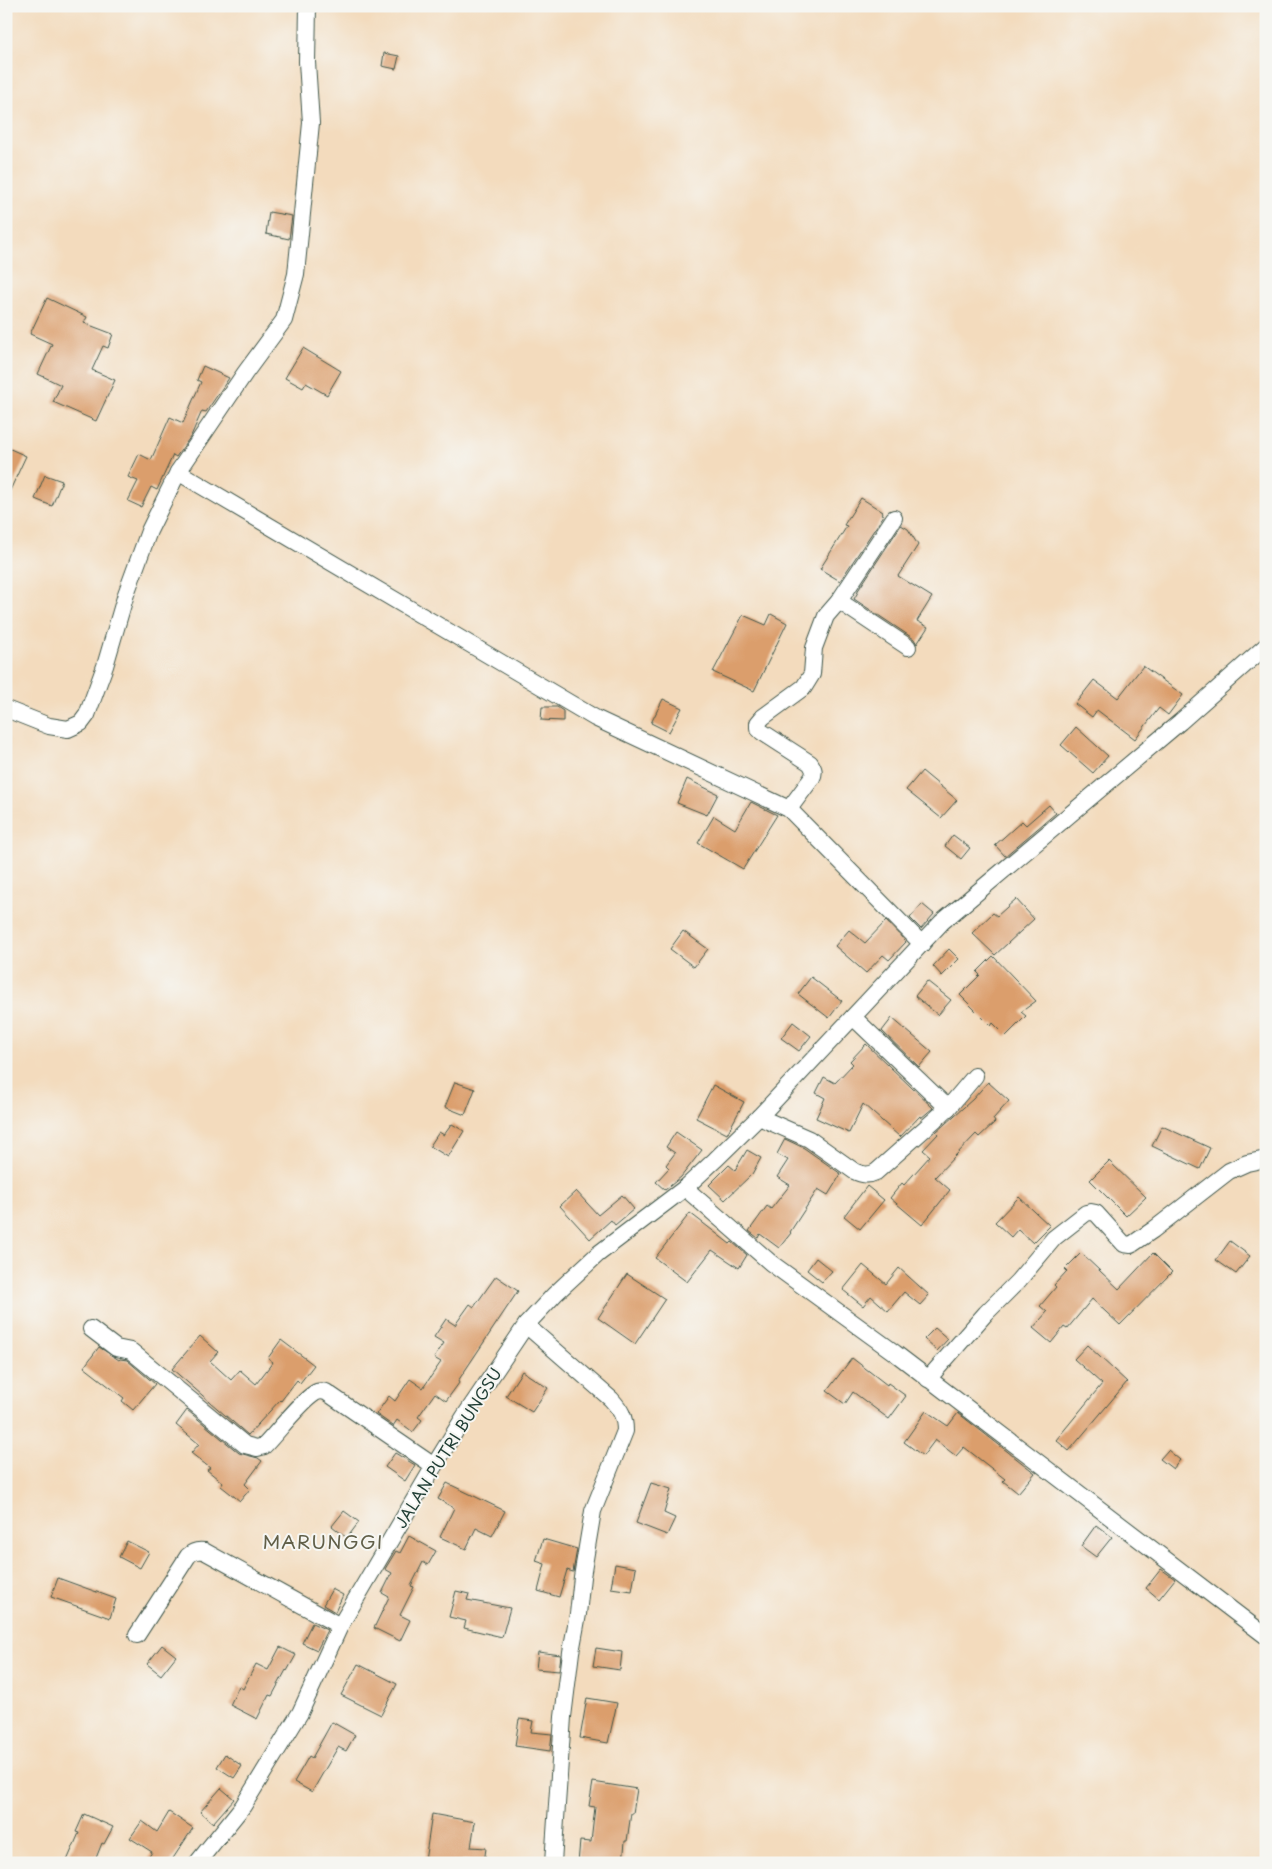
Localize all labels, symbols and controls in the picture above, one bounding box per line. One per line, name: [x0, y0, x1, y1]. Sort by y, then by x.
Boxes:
street label: JALAN PUTRI BUNGSU: [388, 1363, 506, 1532]
district label: MARUNGGI: [262, 1527, 384, 1555]

